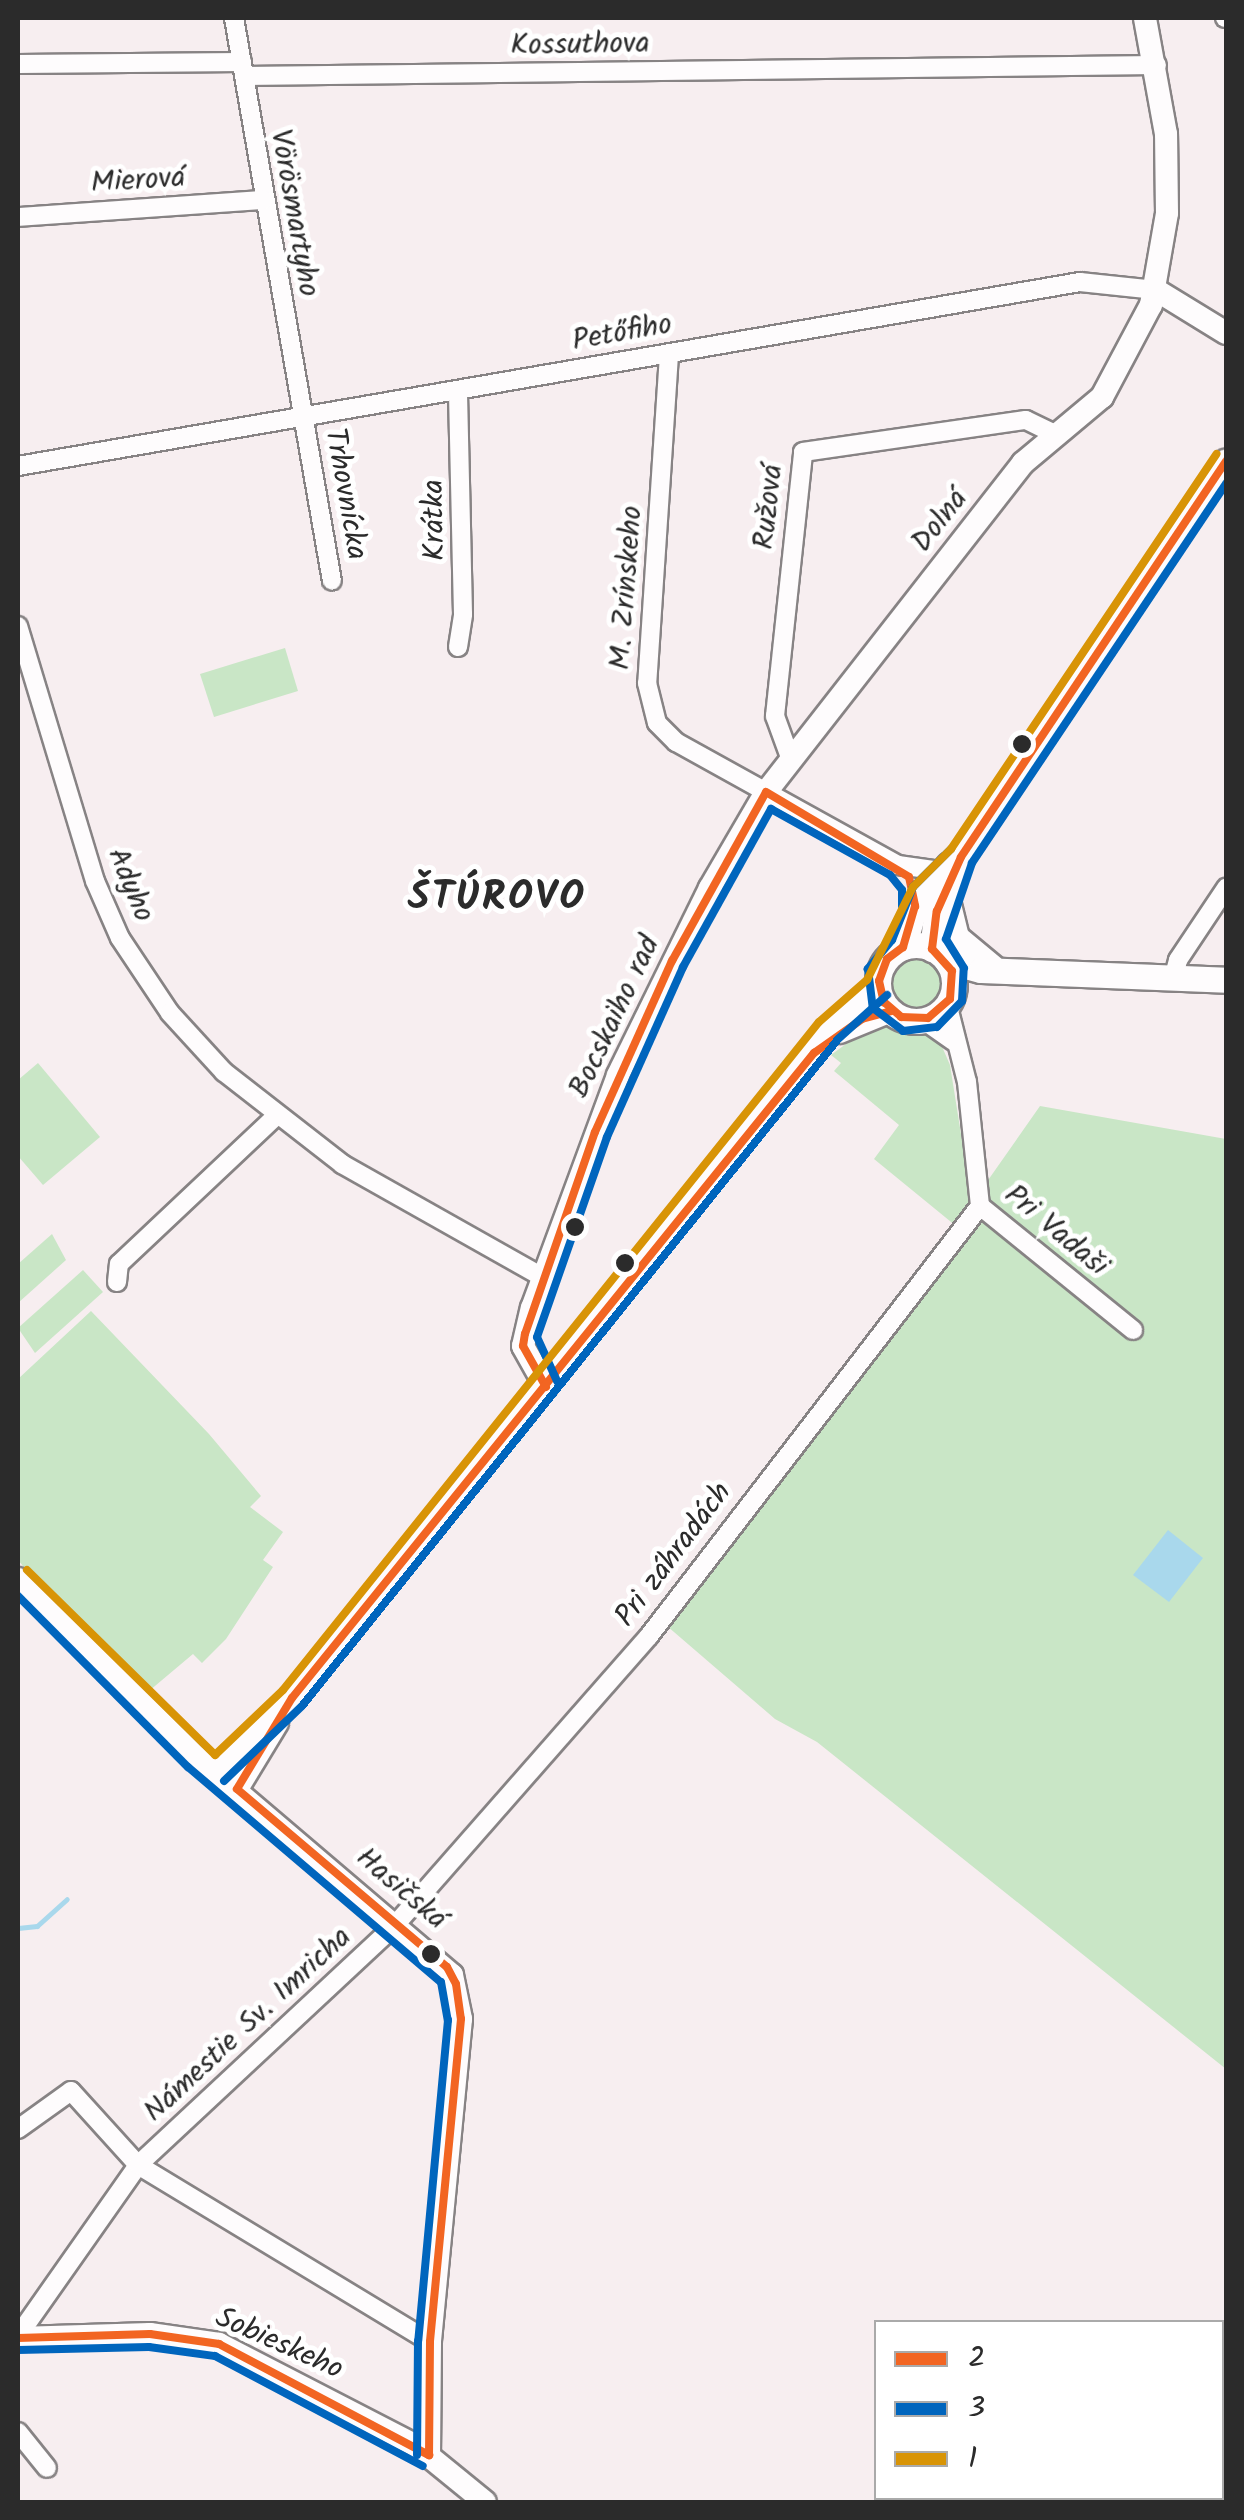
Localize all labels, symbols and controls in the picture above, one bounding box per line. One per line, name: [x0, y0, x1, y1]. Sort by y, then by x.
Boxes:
street label: Kossuthova: [510, 26, 650, 64]
street label: Vörösmartyho: [262, 127, 326, 299]
street label: Mierová: [90, 160, 186, 202]
street label: Petőfiho: [569, 307, 675, 359]
street label: Trhovnícka: [316, 425, 374, 563]
street label: Ružová: [747, 463, 791, 551]
street label: Krátka: [416, 479, 454, 561]
street label: Dolná: [904, 482, 976, 560]
street label: M. Zrínskeho: [603, 505, 651, 671]
unlabelled marker: [1012, 734, 1032, 754]
street label: Adyho: [98, 843, 162, 927]
district label: ŠTÚROVO: [408, 874, 586, 922]
street label: Bocskaiho rad: [562, 930, 668, 1104]
street label: Pri Vadaši: [997, 1177, 1115, 1285]
unlabelled marker: [565, 1217, 585, 1237]
unlabelled marker: [615, 1253, 635, 1273]
street label: Pri záhradách: [608, 1476, 740, 1634]
street label: Hasičská: [348, 1840, 454, 1938]
street label: Námestie Sv. Imricha: [137, 1920, 359, 2130]
unlabelled marker: [421, 1944, 441, 1964]
street label: Sobieskeho: [210, 2300, 348, 2388]
legend: [874, 2320, 1224, 2500]
text: 2: [968, 2335, 985, 2383]
text: 3: [968, 2385, 985, 2433]
text: 1: [968, 2435, 977, 2483]

